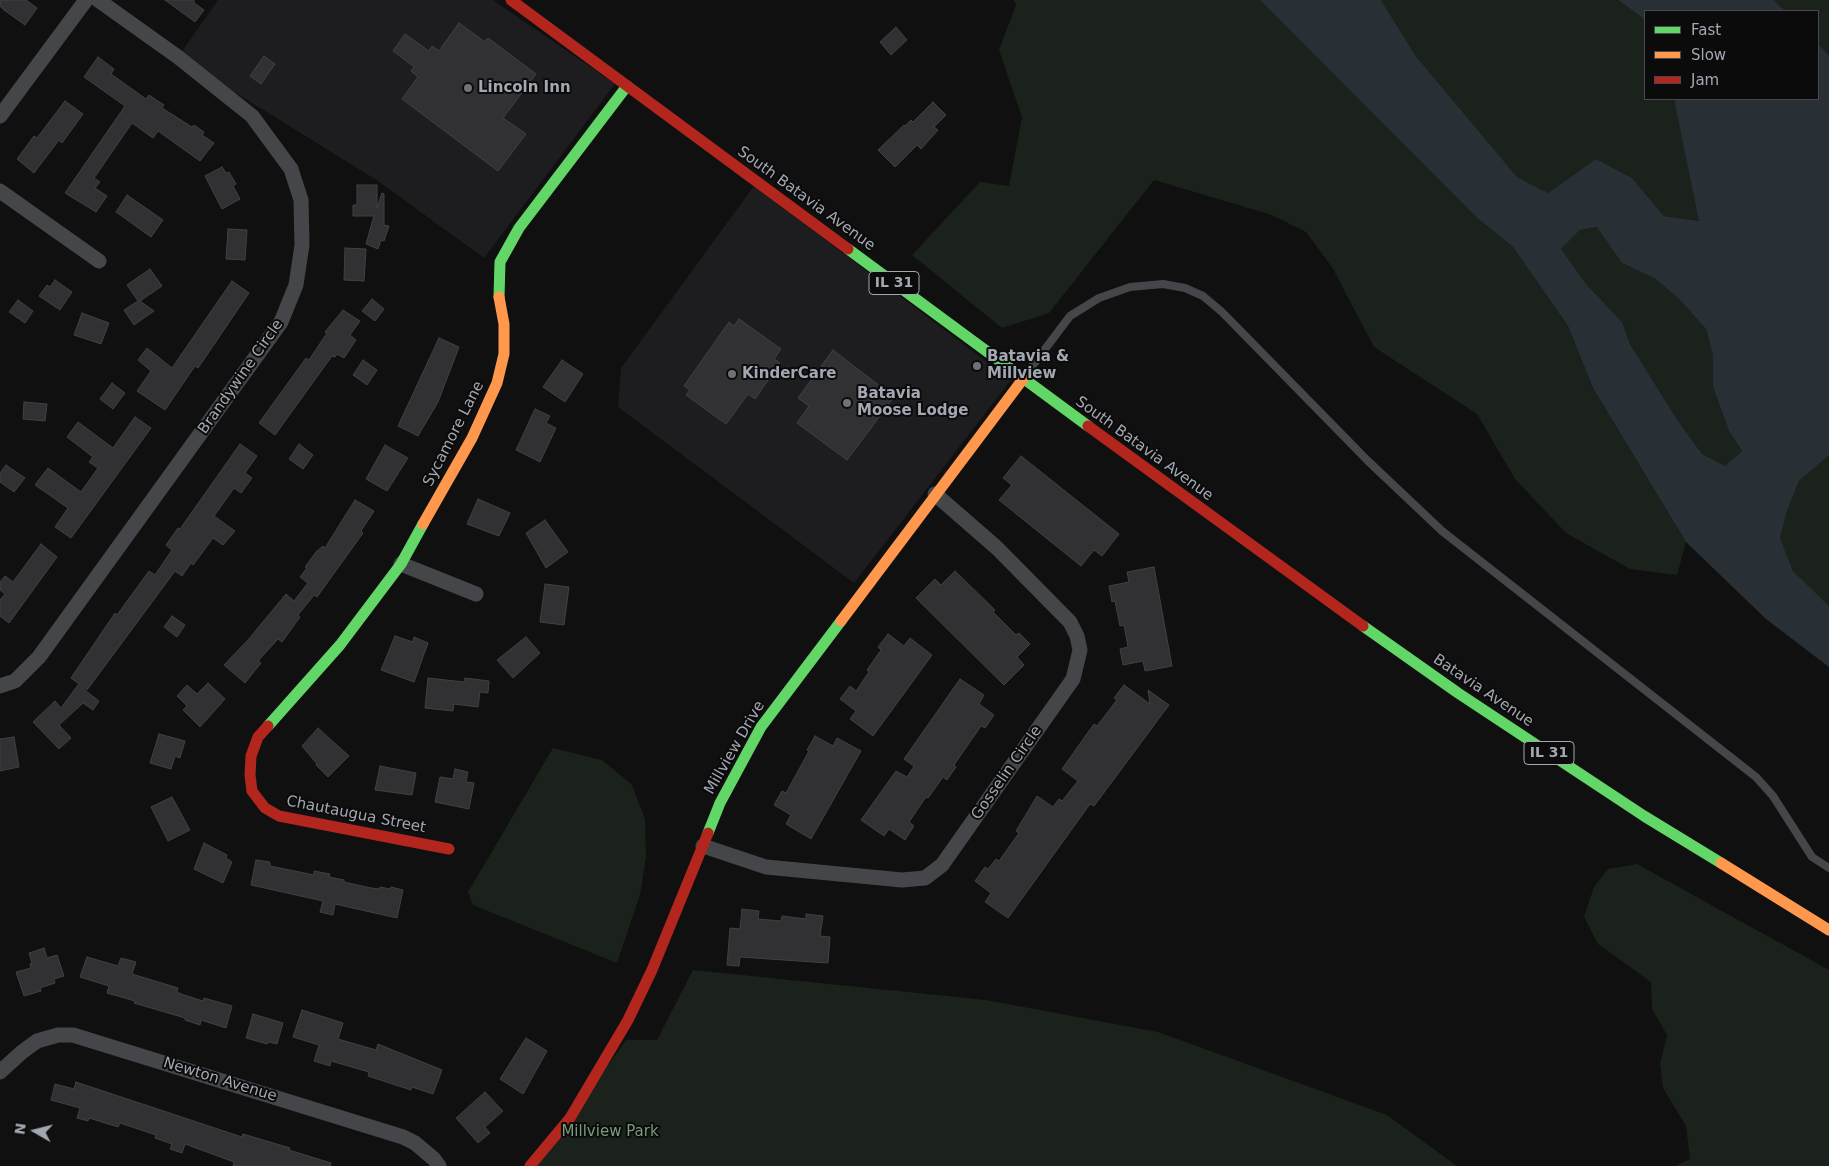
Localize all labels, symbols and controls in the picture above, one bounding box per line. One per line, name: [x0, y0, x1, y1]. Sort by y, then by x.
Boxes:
legend: [1644, 10, 1819, 100]
text: Fast: [1691, 21, 1721, 39]
text: Slow: [1691, 46, 1726, 64]
text: Jam: [1691, 71, 1719, 89]
place label: Lincoln Inn: [478, 79, 571, 97]
marker: Lincoln Inn: [462, 82, 474, 94]
street label: South Batavia Avenue: [734, 143, 878, 255]
road number: IL 31: [869, 272, 919, 294]
street label: Brandywine Circle: [195, 316, 287, 438]
place label: Batavia & Millview: [987, 348, 1069, 383]
marker: Batavia & Millview: [971, 360, 983, 372]
place label: KinderCare: [742, 365, 836, 383]
marker: KinderCare: [726, 368, 738, 380]
street label: Sycamore Lane: [420, 378, 488, 490]
place label: Batavia Moose Lodge: [857, 385, 968, 420]
street label: South Batavia Avenue: [1072, 393, 1216, 505]
marker: Batavia Moose Lodge: [841, 397, 853, 409]
street label: Batavia Avenue: [1429, 651, 1537, 731]
street label: Millview Drive: [701, 698, 769, 798]
street label: Gosselin Circle: [968, 723, 1046, 823]
road number: IL 31: [1524, 741, 1574, 764]
street label: Chautaugua Street: [285, 793, 427, 837]
street label: Newton Avenue: [161, 1054, 279, 1106]
north arrow: [10, 1106, 60, 1156]
text: N: [11, 1122, 29, 1136]
park label: Millview Park: [561, 1123, 659, 1141]

